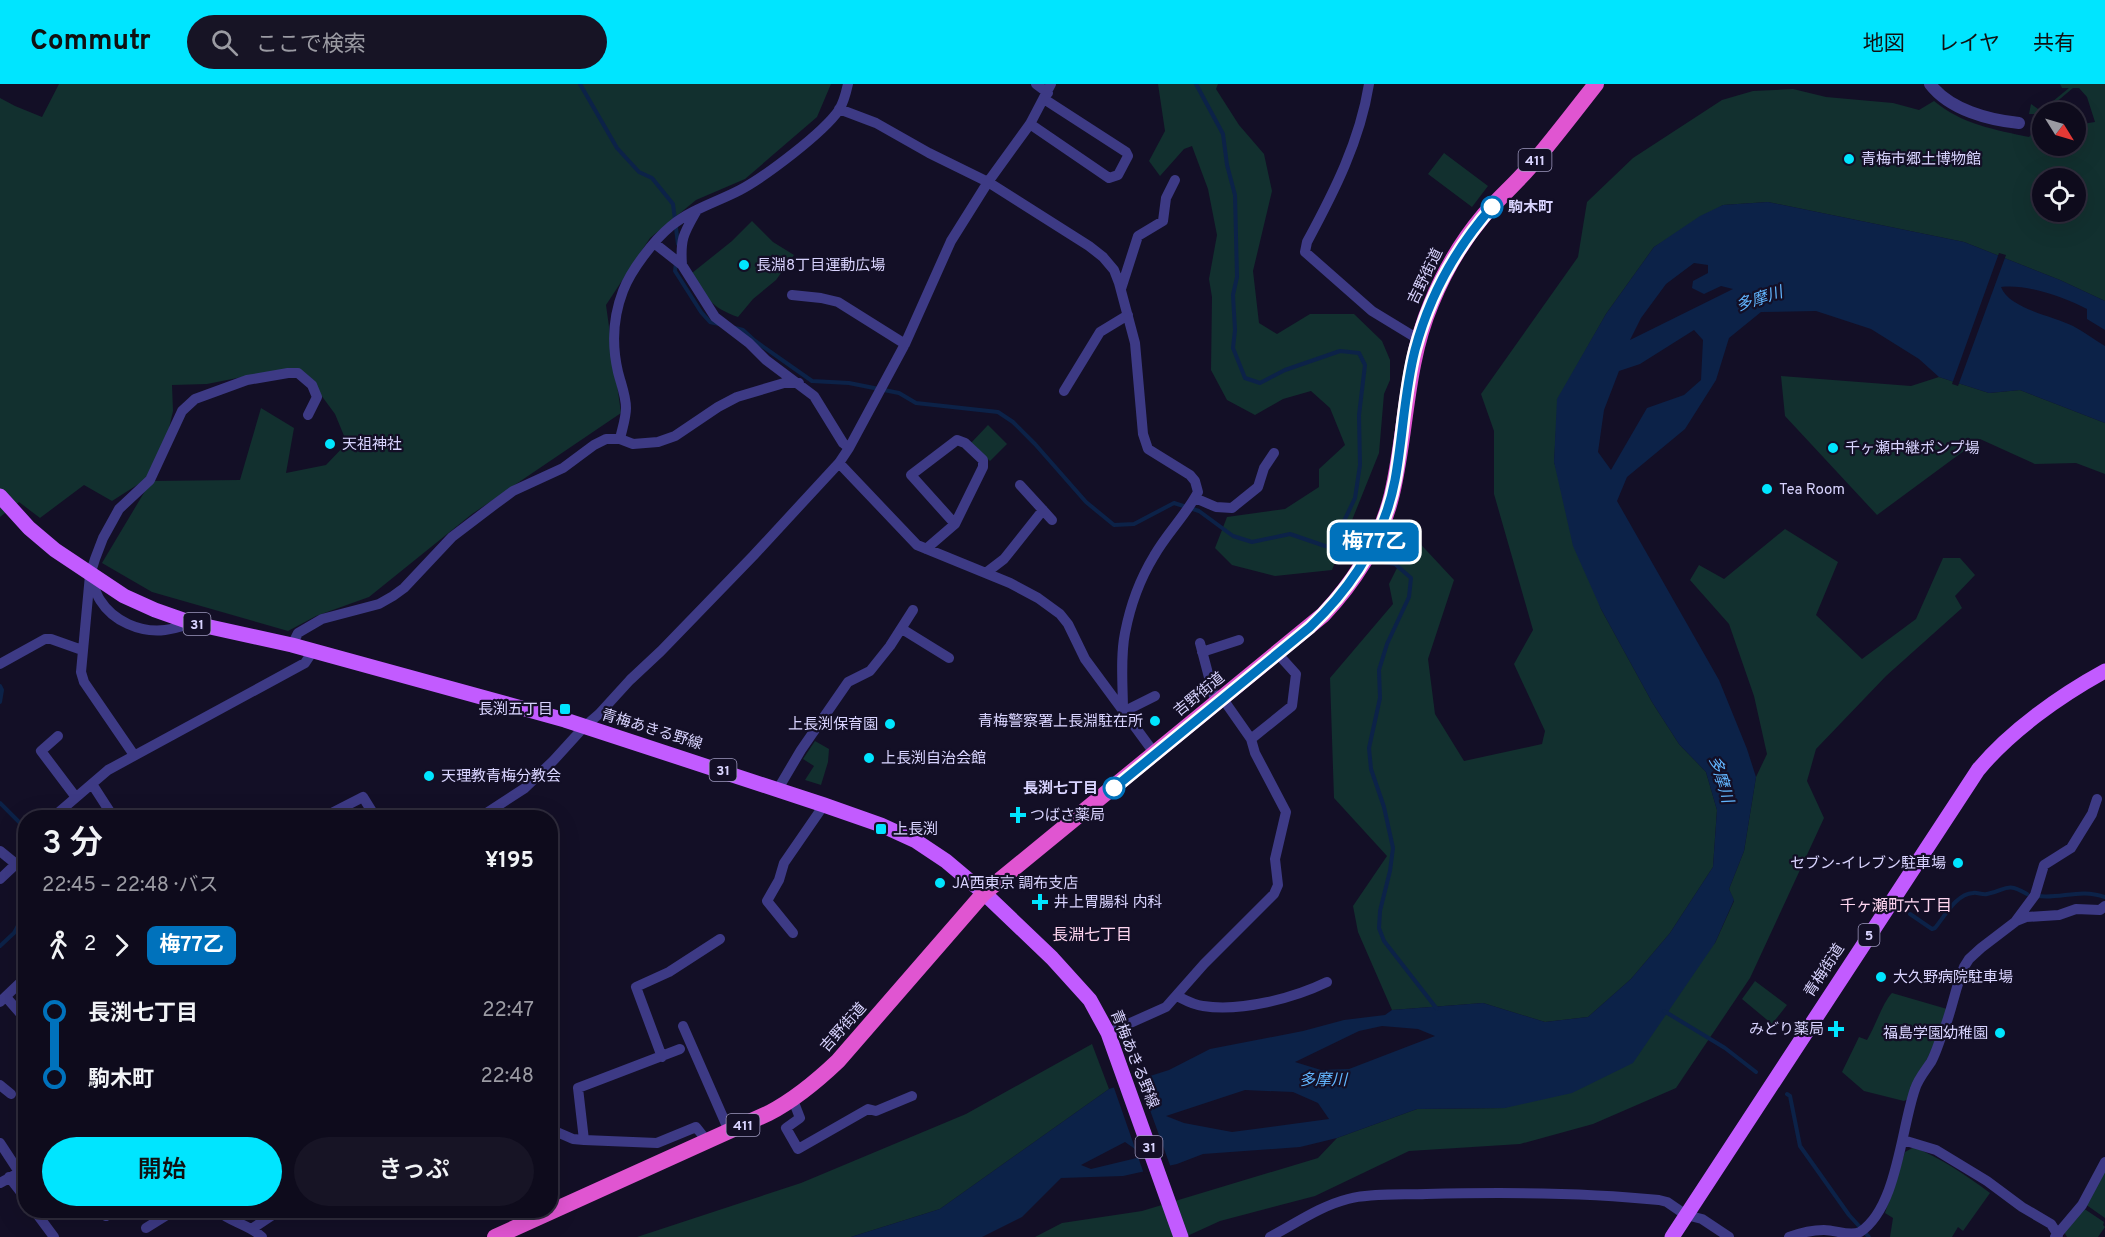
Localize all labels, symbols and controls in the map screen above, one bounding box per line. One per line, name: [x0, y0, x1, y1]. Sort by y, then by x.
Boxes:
search box: [187, 15, 607, 69]
text: Commutr: [30, 24, 151, 60]
icon: search: [208, 26, 241, 59]
text: 地図: [1863, 31, 1905, 58]
text: レイヤ: [1938, 31, 2000, 58]
text: 共有: [2033, 31, 2075, 58]
text: ここで検索: [256, 32, 366, 59]
north arrow: [2032, 102, 2086, 156]
map controls: [2032, 102, 2086, 222]
road number: 411: [1518, 149, 1552, 171]
place label: 青梅市郷土博物館: [1861, 150, 1981, 170]
marker: 青梅市郷土博物館: [1842, 152, 1856, 166]
button: locate: [2032, 168, 2086, 222]
marker: 駒木町: [1481, 196, 1503, 218]
place label: 駒木町: [1508, 199, 1553, 218]
street label: 吉野街道: [1405, 246, 1448, 308]
place label: 長淵8丁目運動広場: [756, 256, 885, 276]
marker: 長淵8丁目運動広場: [737, 258, 751, 272]
water label: 多摩川: [1734, 282, 1787, 317]
place label: 天祖神社: [342, 436, 402, 455]
marker: 天祖神社: [323, 437, 337, 451]
place label: 千ヶ瀬中継ポンプ場: [1845, 439, 1980, 459]
marker: 千ヶ瀬中継ポンプ場: [1826, 441, 1840, 455]
place label: Tea Room: [1779, 481, 1845, 500]
marker: Tea Room: [1760, 482, 1774, 496]
line badge: 梅77乙: [1332, 522, 1416, 562]
text: 梅77乙: [1342, 529, 1406, 556]
road number: 31: [184, 613, 210, 635]
street label: 吉野街道: [1171, 669, 1229, 721]
place label: 長渕五丁目: [478, 701, 553, 720]
marker: 長渕五丁目: [558, 702, 572, 716]
street label: 青梅あきる野線: [599, 705, 705, 755]
place label: 青梅警察署上長淵駐在所: [978, 712, 1143, 732]
marker: 青梅警察署上長淵駐在所: [1148, 714, 1162, 728]
place label: 上長渕保育園: [788, 716, 878, 735]
marker: 上長渕保育園: [883, 717, 897, 731]
place label: 上長渕自治会館: [881, 750, 986, 769]
marker: 上長渕自治会館: [862, 751, 876, 765]
water label: 多摩川: [1704, 754, 1737, 807]
road number: 31: [710, 759, 736, 781]
place label: 天理教青梅分教会: [441, 767, 561, 787]
marker: 天理教青梅分教会: [422, 769, 436, 783]
marker: 長渕七丁目: [1103, 777, 1125, 799]
place label: 長渕七丁目: [1023, 779, 1098, 799]
place label: つばさ薬局: [1030, 807, 1105, 826]
marker: つばさ薬局: [1011, 808, 1025, 822]
place label: 上長渕: [893, 821, 938, 840]
marker: 上長渕: [874, 822, 888, 836]
text: 3 分: [42, 824, 103, 866]
text: ¥195: [485, 848, 534, 875]
place label: セブン-イレブン駐車場: [1790, 855, 1946, 874]
marker: セブン-イレブン駐車場: [1951, 856, 1965, 870]
text: 22:45 – 22:48 · バス: [42, 873, 218, 899]
place label: JA西東京 調布支店: [952, 875, 1078, 894]
marker: JA西東京 調布支店: [933, 876, 947, 890]
marker: 井上胃腸科 内科: [1031, 893, 1049, 911]
place label: 井上胃腸科 内科: [1054, 893, 1163, 913]
district label: 千ヶ瀬町六丁目: [1840, 897, 1952, 917]
road number: 5: [1858, 924, 1880, 946]
district label: 長淵七丁目: [1052, 926, 1132, 946]
icon: walk: [42, 929, 75, 962]
icon: forward: [105, 929, 138, 962]
text: 2: [84, 932, 96, 958]
text: 梅77乙: [159, 932, 224, 959]
street label: 青梅街道: [1800, 940, 1850, 1001]
place label: 大久野病院駐車場: [1893, 969, 2013, 988]
marker: 大久野病院駐車場: [1874, 970, 1888, 984]
text: 22:47: [482, 998, 534, 1024]
street label: 吉野街道: [817, 999, 871, 1057]
text: 長渕七丁目: [88, 1001, 198, 1028]
street label: 青梅あきる野線: [1105, 1007, 1163, 1112]
place label: みどり薬局: [1749, 1021, 1824, 1040]
marker: みどり薬局: [1829, 1022, 1843, 1036]
place label: 福島学園幼稚園: [1883, 1025, 1988, 1044]
marker: 福島学園幼稚園: [1993, 1026, 2007, 1040]
text: 22:48: [480, 1064, 534, 1090]
text: 駒木町: [88, 1067, 154, 1094]
water label: 多摩川: [1299, 1071, 1349, 1091]
road number: 411: [726, 1114, 760, 1136]
road number: 31: [1136, 1136, 1162, 1158]
button: 開始: [42, 1137, 282, 1206]
button: きっぷ: [294, 1137, 534, 1206]

